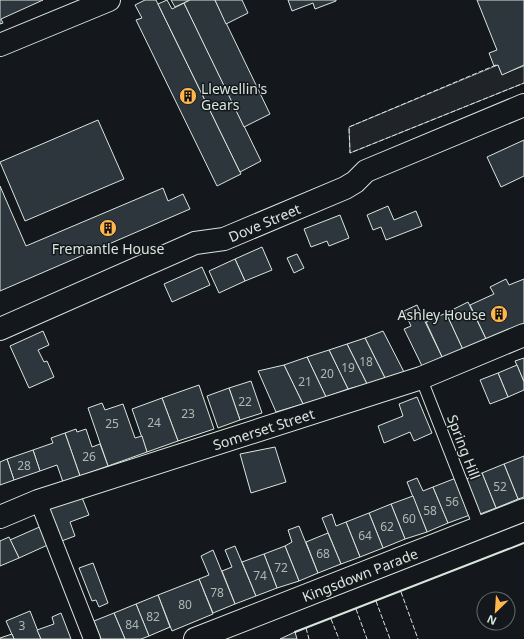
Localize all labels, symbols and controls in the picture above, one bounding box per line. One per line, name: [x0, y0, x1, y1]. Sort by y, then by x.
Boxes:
place label: Llewellin's Gears: [201, 79, 268, 114]
building icon: Llewellin's Gears: [178, 86, 198, 106]
street label: Dove Street: [225, 199, 303, 246]
building icon: Fremantle House: [98, 218, 118, 238]
place label: Fremantle House: [52, 239, 164, 258]
building icon: Ashley House: [489, 304, 509, 324]
place label: Ashley House: [398, 305, 486, 324]
house number: 18: [359, 353, 373, 370]
house number: 19: [341, 359, 355, 376]
house number: 20: [320, 365, 334, 382]
house number: 21: [298, 373, 312, 390]
house number: 22: [238, 393, 252, 410]
street label: Somerset Street: [210, 403, 317, 454]
house number: 23: [181, 405, 195, 422]
street label: Spring Hill: [443, 412, 485, 482]
house number: 24: [147, 414, 161, 431]
house number: 25: [105, 415, 119, 432]
house number: 26: [82, 448, 96, 465]
house number: 28: [17, 457, 31, 474]
house number: 52: [493, 478, 507, 495]
house number: 56: [445, 493, 459, 510]
house number: 58: [423, 502, 437, 519]
house number: 60: [402, 510, 416, 527]
house number: 62: [380, 518, 394, 535]
house number: 64: [358, 527, 372, 544]
street label: Kingsdown Parade: [299, 543, 420, 606]
house number: 68: [316, 545, 330, 562]
house number: 72: [274, 559, 288, 576]
house number: 74: [253, 567, 267, 584]
house number: 78: [210, 584, 224, 601]
north arrow: [476, 591, 516, 631]
house number: 80: [178, 596, 192, 613]
house number: 82: [146, 608, 160, 625]
text: N: [484, 612, 499, 629]
house number: 84: [125, 616, 139, 633]
house number: 3: [19, 617, 26, 634]

